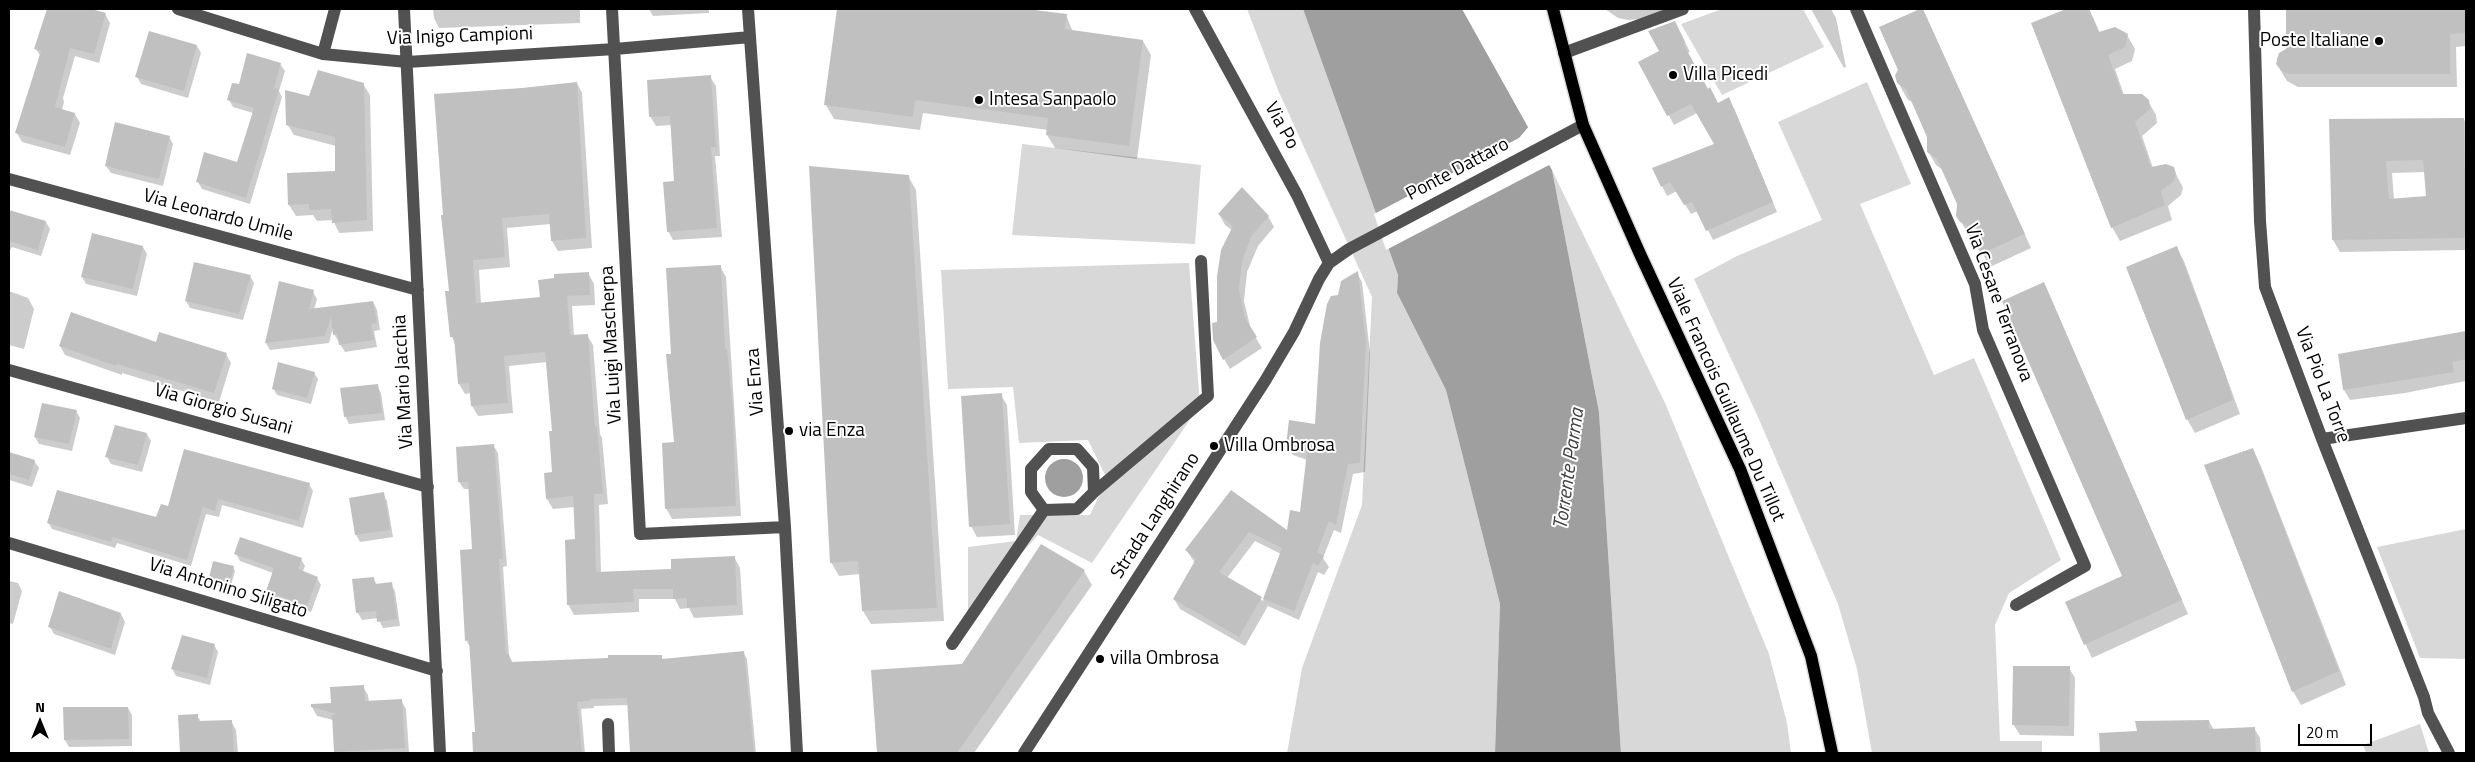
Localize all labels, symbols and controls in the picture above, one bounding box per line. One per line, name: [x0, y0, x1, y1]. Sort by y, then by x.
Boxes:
street label: Via Inigo Campioni: [387, 23, 533, 51]
place label: Poste Italiane: [2260, 30, 2369, 52]
marker: Poste Italiane: [2373, 35, 2385, 47]
place label: Villa Picedi: [1683, 64, 1768, 86]
marker: Villa Picedi: [1667, 69, 1679, 81]
place label: Intesa Sanpaolo: [989, 89, 1117, 111]
marker: Intesa Sanpaolo: [973, 94, 985, 106]
street label: Via Po: [1259, 99, 1303, 153]
street label: Ponte Dattaro: [1403, 133, 1513, 207]
street label: Via Leonardo Umile: [141, 185, 295, 247]
street label: Via Cesare Terranova: [1959, 221, 2037, 385]
street label: Via Luigi Mascherpa: [596, 265, 628, 425]
street label: Viale Francois Guillaume Du Tillot: [1661, 275, 1789, 525]
street label: Via Mario Jacchia: [389, 314, 419, 450]
street label: Via Pio La Torre: [2289, 324, 2355, 446]
street label: Via Enza: [742, 347, 770, 417]
street label: Via Giorgio Susani: [151, 379, 295, 441]
water label: Torrente Parma: [1550, 407, 1590, 531]
place label: via Enza: [799, 420, 865, 442]
marker: via Enza: [783, 425, 795, 437]
place label: Villa Ombrosa: [1224, 435, 1335, 457]
marker: Villa Ombrosa: [1208, 440, 1220, 452]
street label: Strada Langhirano: [1107, 449, 1205, 583]
street label: Via Antonino Siligato: [146, 554, 310, 624]
place label: villa Ombrosa: [1110, 648, 1219, 670]
marker: villa Ombrosa: [1094, 653, 1106, 665]
text: N: [35, 696, 45, 717]
north arrow: [15, 697, 65, 747]
scale bar: [2300, 714, 2374, 746]
text: 20 m: [2306, 721, 2339, 744]

